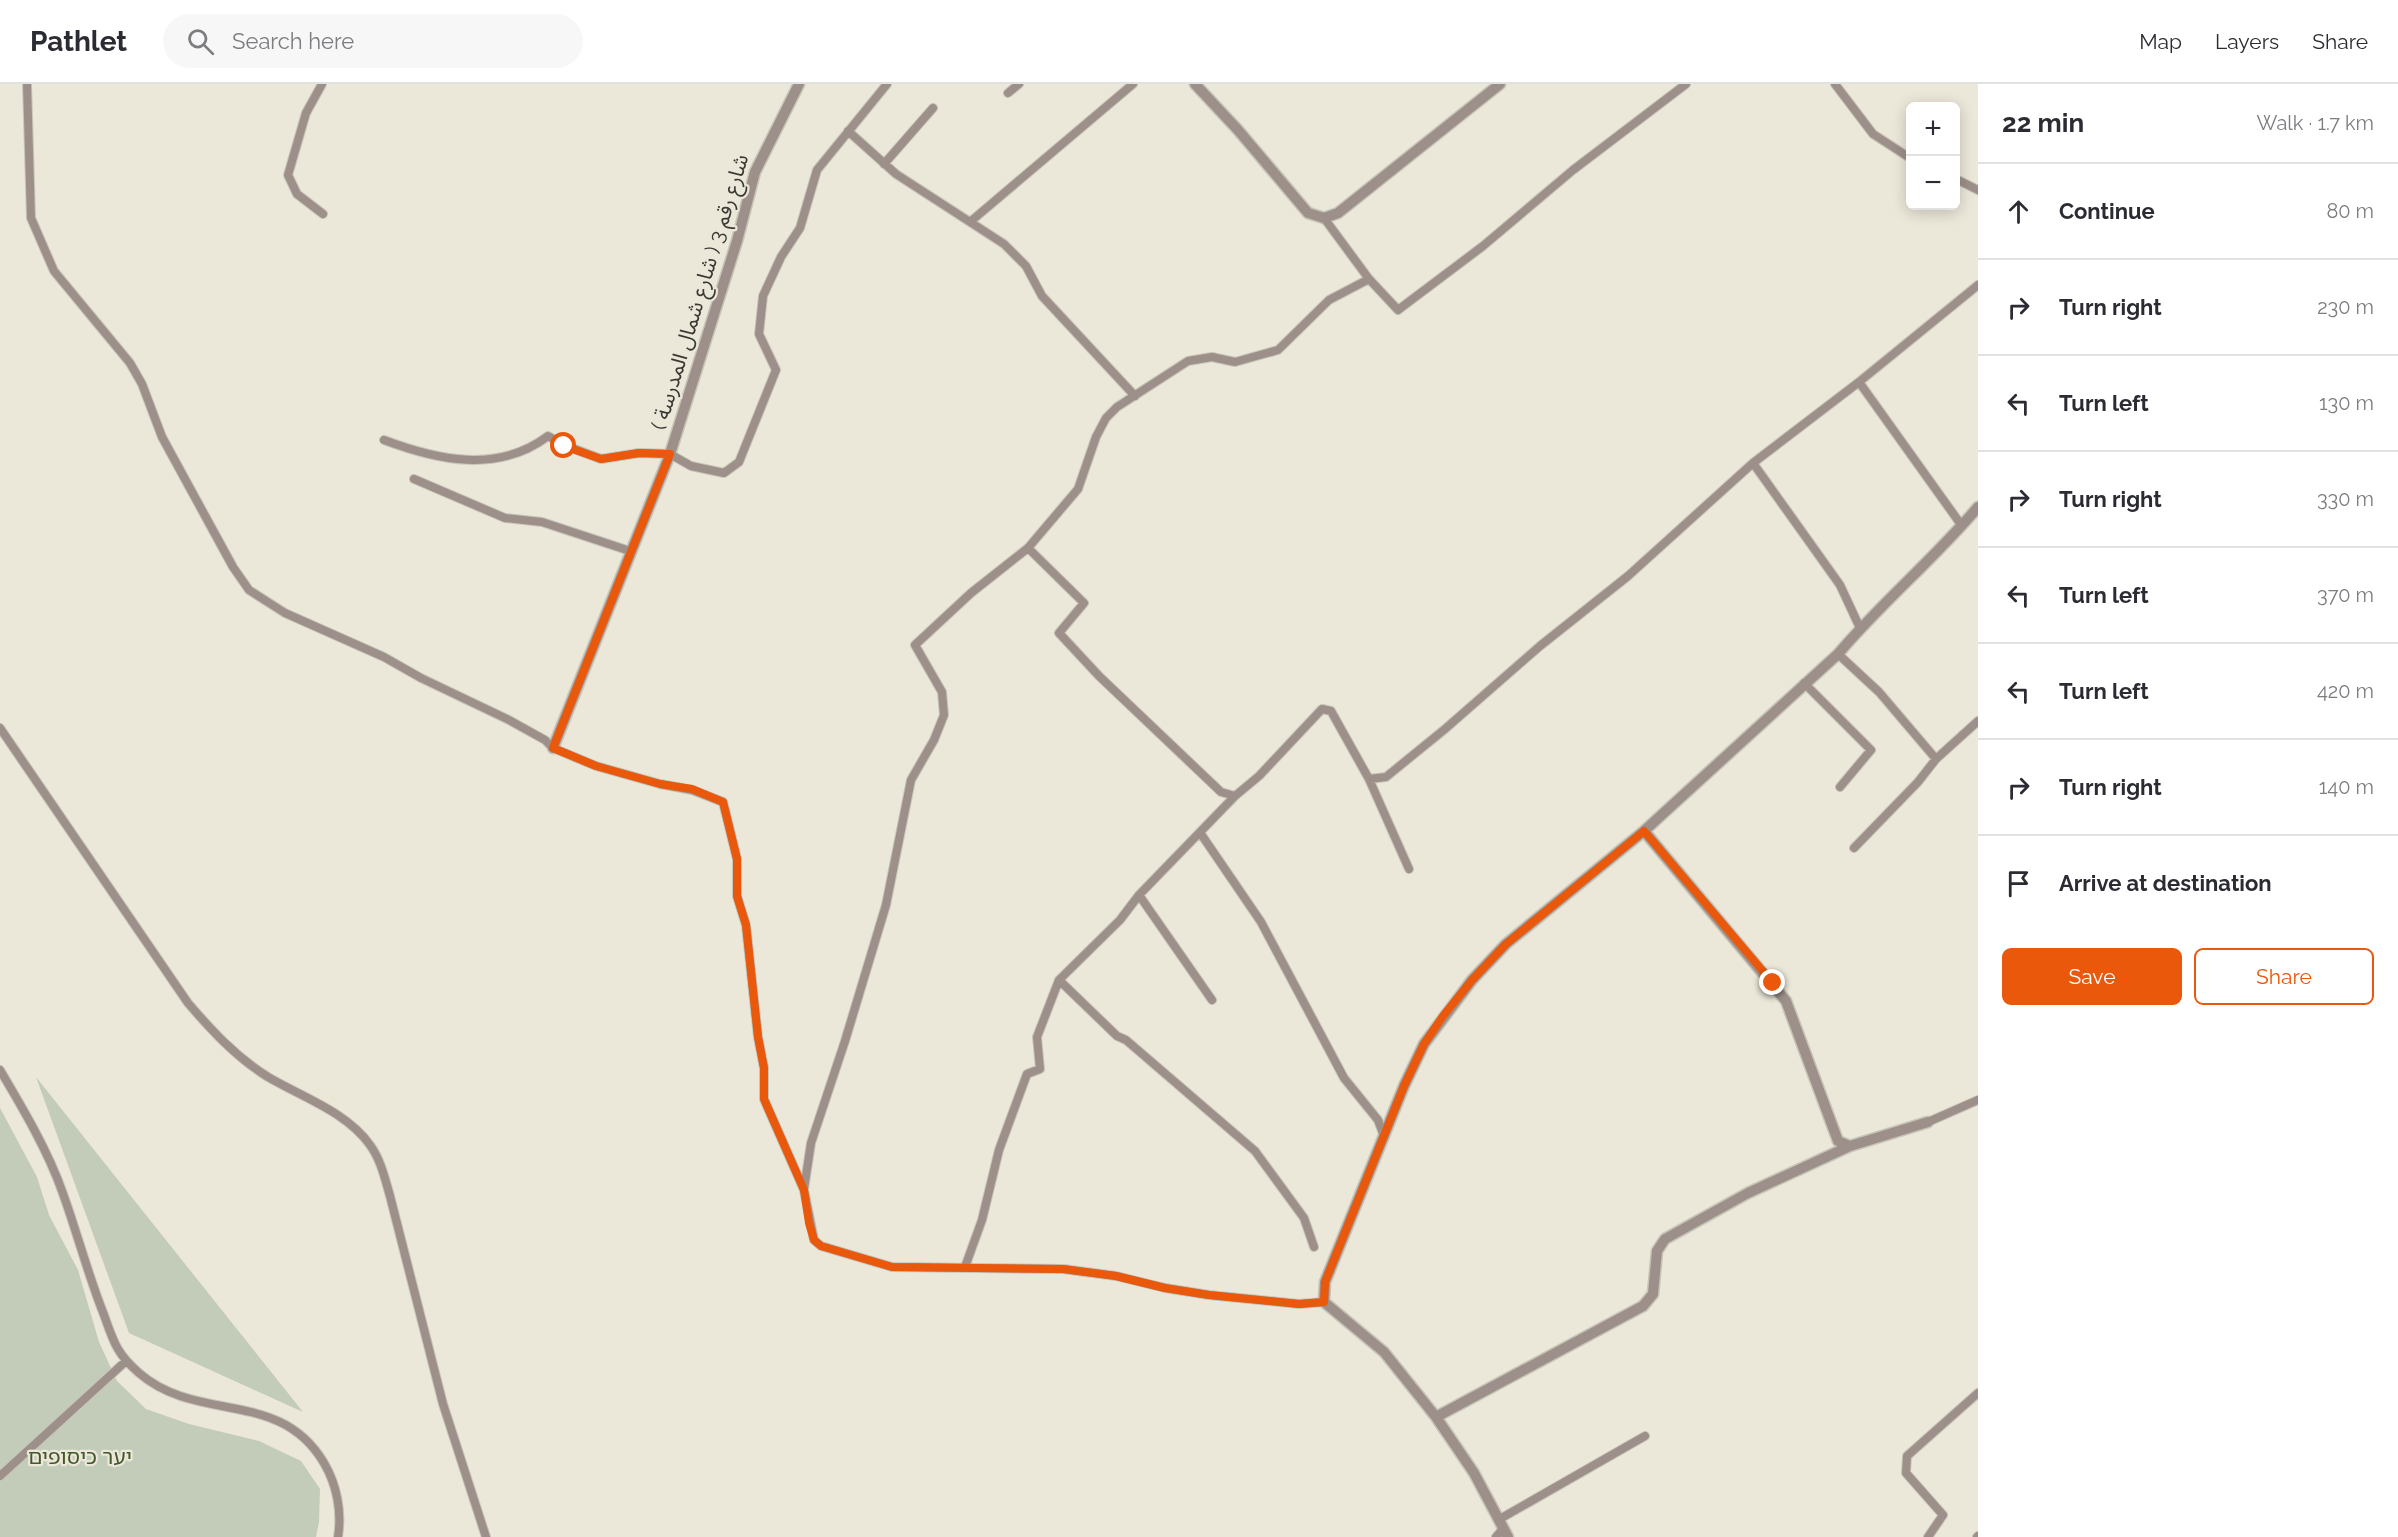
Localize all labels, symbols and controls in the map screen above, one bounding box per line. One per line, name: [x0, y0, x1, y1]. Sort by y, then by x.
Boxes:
search box: [163, 14, 583, 68]
text: Pathlet: [30, 25, 127, 58]
icon: search: [184, 25, 217, 58]
text: Search here: [232, 28, 354, 54]
text: Map: [2139, 29, 2182, 54]
text: Layers: [2215, 29, 2279, 54]
text: Share: [2312, 29, 2368, 54]
map controls: [1906, 102, 1960, 210]
button: +: [1906, 102, 1960, 156]
text: 22 min: [2002, 108, 2084, 138]
text: Walk · 1.7 km: [2257, 111, 2374, 135]
street label: شارع رقم 3 ( شارع شمال المدرسة ): [646, 151, 756, 434]
button: −: [1906, 156, 1960, 210]
icon: ahead: [2002, 195, 2035, 228]
text: Continue: [2059, 198, 2155, 224]
text: 80 m: [2326, 199, 2374, 223]
icon: right: [2002, 291, 2035, 324]
text: Turn right: [2059, 294, 2162, 320]
text: 230 m: [2317, 295, 2374, 319]
icon: left: [2002, 387, 2035, 420]
text: Turn left: [2059, 390, 2149, 416]
text: 130 m: [2319, 391, 2374, 415]
route start: [550, 432, 576, 458]
icon: right: [2002, 483, 2035, 516]
text: Turn right: [2059, 486, 2162, 512]
text: 330 m: [2317, 487, 2374, 511]
icon: left: [2002, 579, 2035, 612]
text: Turn left: [2059, 582, 2149, 608]
text: 370 m: [2317, 583, 2374, 607]
icon: left: [2002, 675, 2035, 708]
text: Turn left: [2059, 678, 2149, 704]
text: 420 m: [2317, 679, 2374, 703]
icon: right: [2002, 771, 2035, 804]
text: Turn right: [2059, 774, 2162, 800]
text: 140 m: [2319, 775, 2374, 799]
icon: arrive: [2002, 867, 2035, 900]
text: Arrive at destination: [2059, 870, 2272, 896]
button: Save: [2002, 948, 2182, 1005]
button: Share: [2194, 948, 2374, 1005]
route end: [1759, 969, 1785, 995]
park label: יער כיסופים: [28, 1444, 132, 1469]

